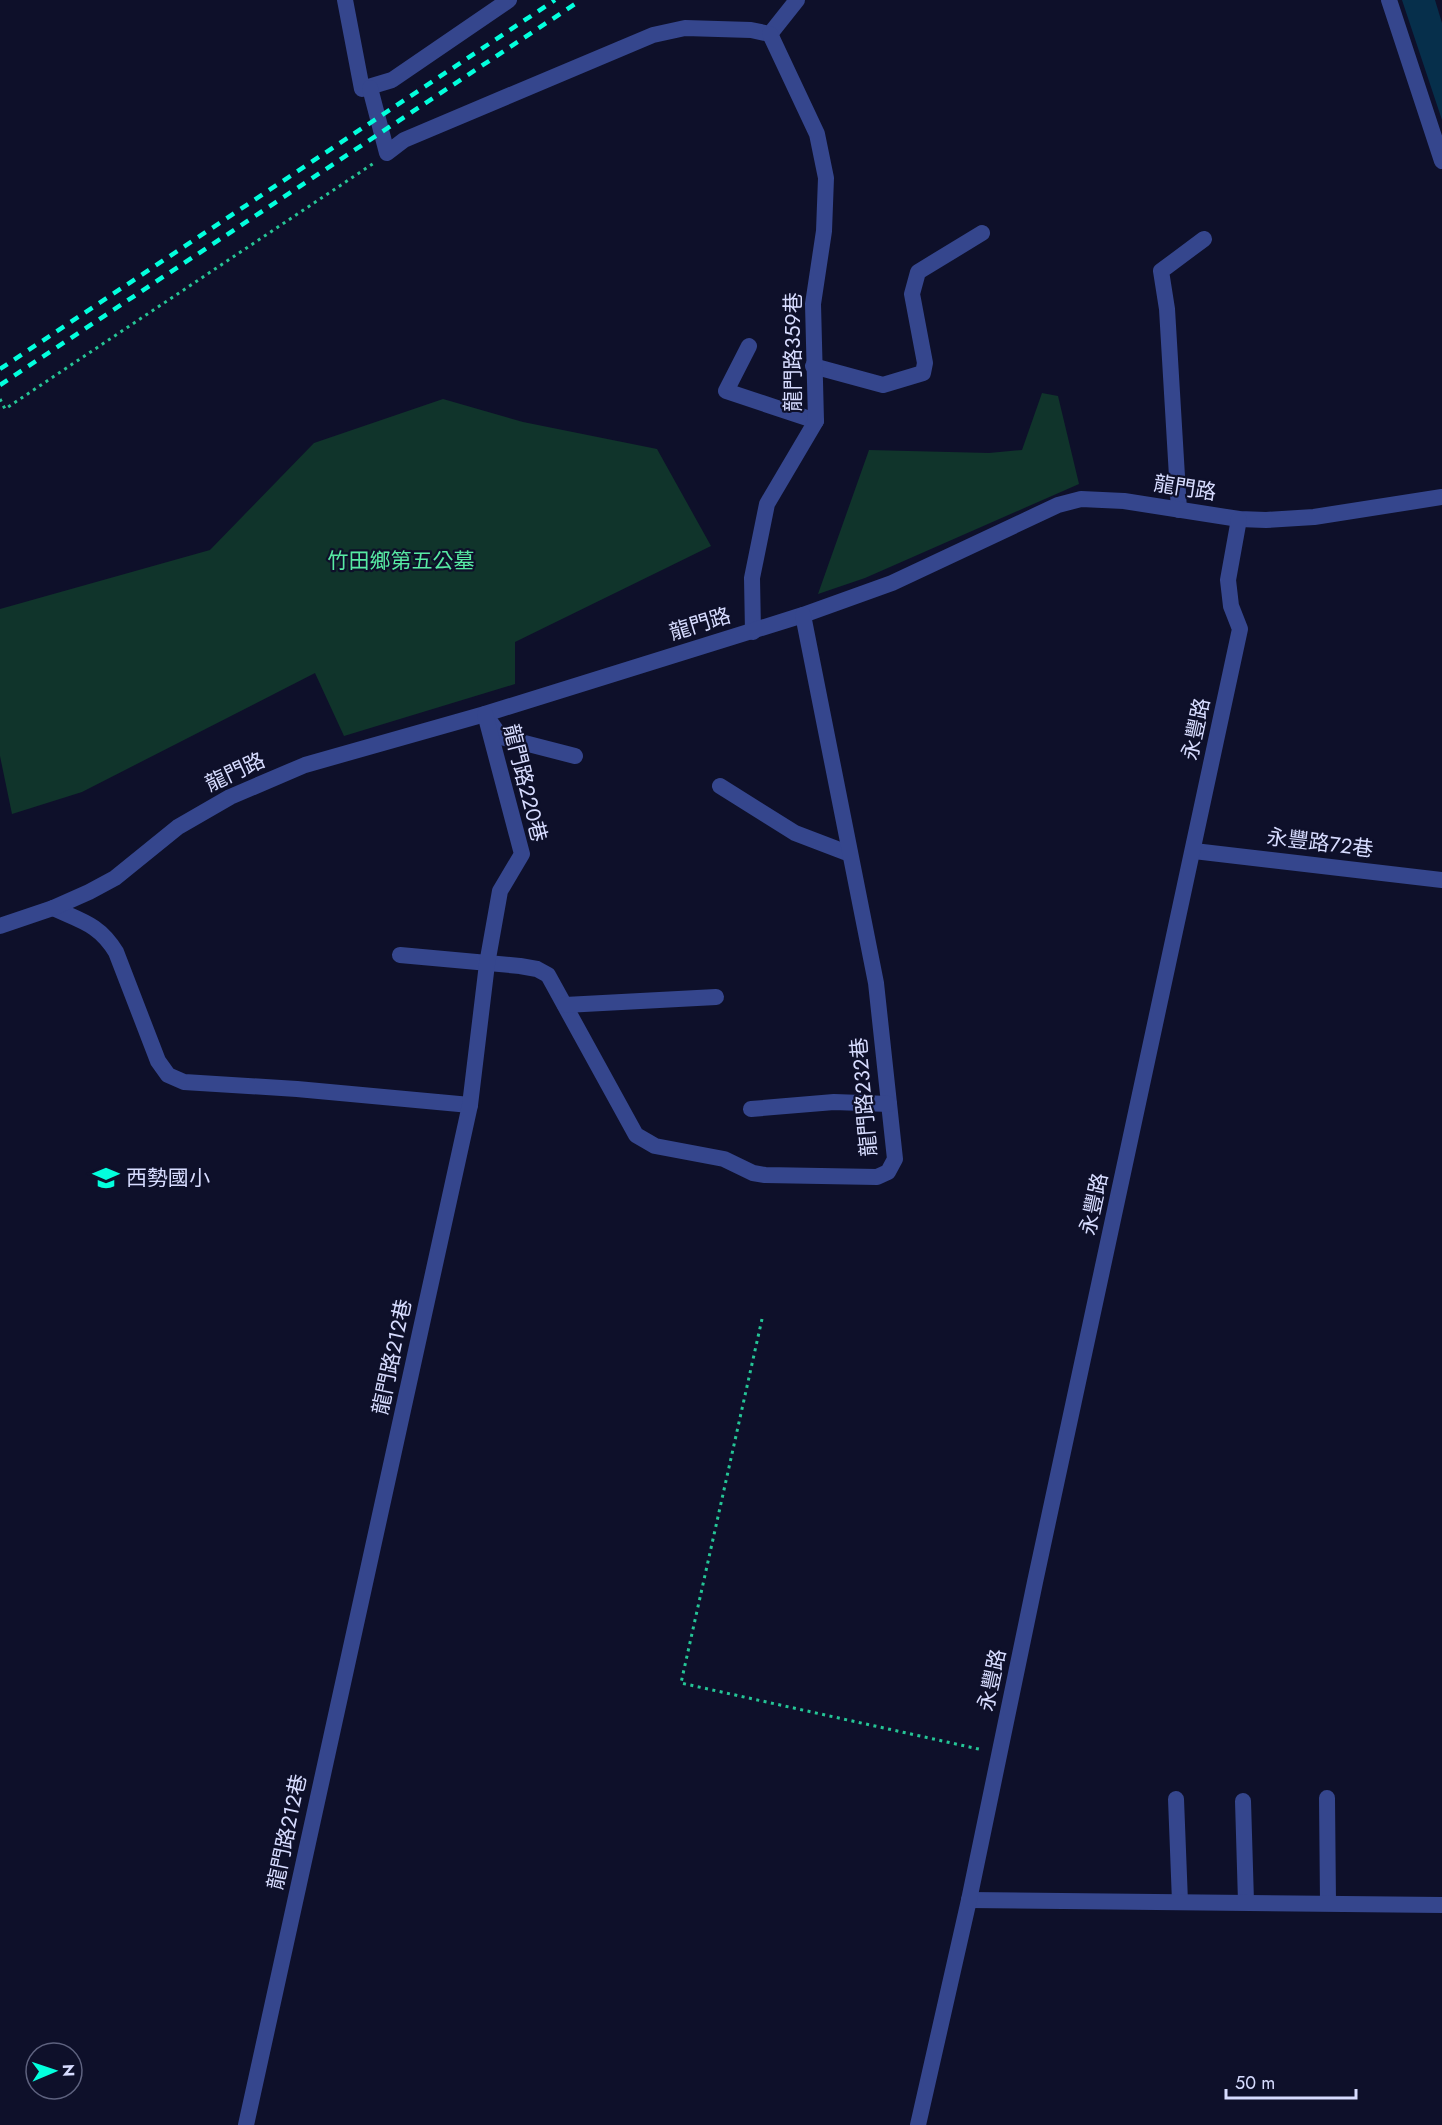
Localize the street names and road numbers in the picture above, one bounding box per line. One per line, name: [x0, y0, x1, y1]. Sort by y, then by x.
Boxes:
street label: 龍門路359巷: [778, 292, 808, 412]
street label: 龍門路: [1152, 468, 1218, 508]
street label: 龍門路: [665, 600, 735, 648]
street label: 永豐路: [1175, 695, 1217, 763]
street label: 龍門路220巷: [496, 721, 554, 845]
street label: 龍門路: [200, 745, 270, 799]
street label: 永豐路72巷: [1265, 822, 1375, 864]
street label: 龍門路232巷: [844, 1036, 884, 1158]
street label: 永豐路: [1073, 1170, 1115, 1238]
street label: 龍門路212巷: [365, 1296, 419, 1418]
street label: 永豐路: [971, 1646, 1013, 1714]
street label: 龍門路212巷: [260, 1771, 314, 1893]

